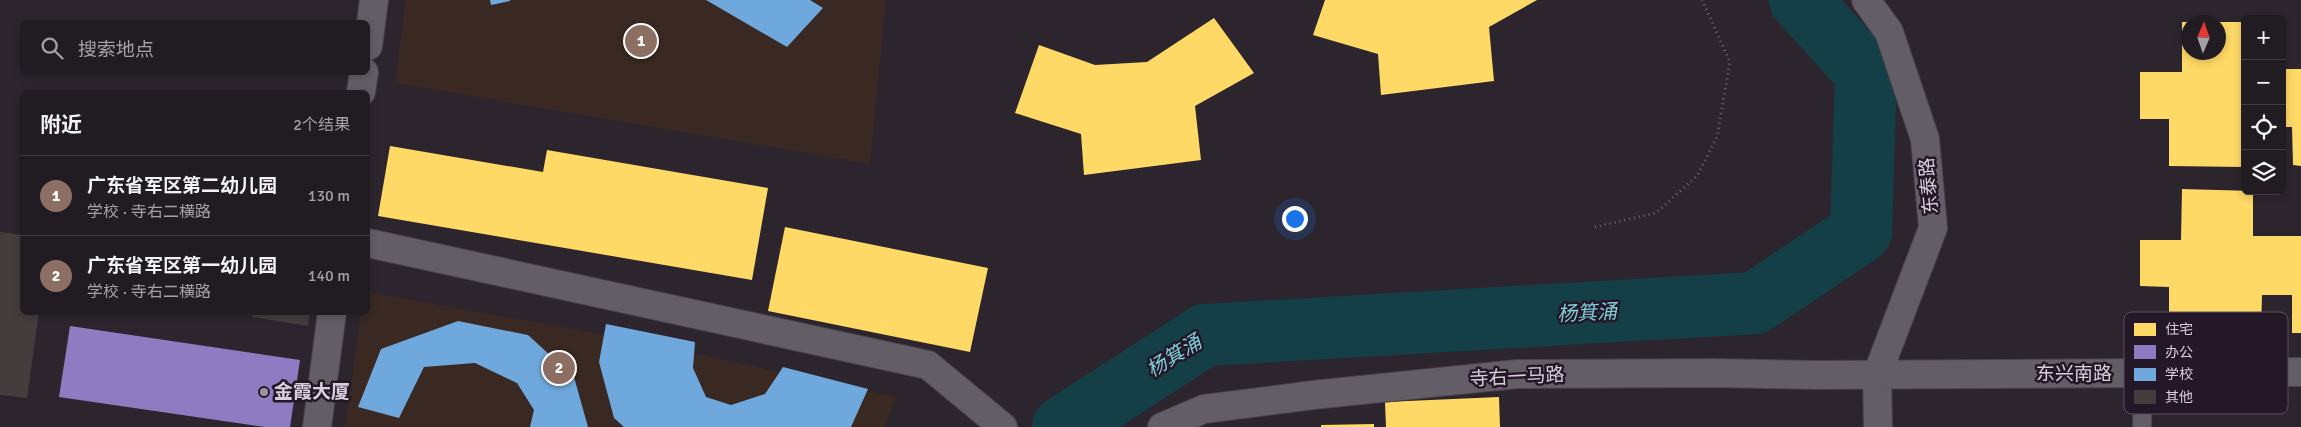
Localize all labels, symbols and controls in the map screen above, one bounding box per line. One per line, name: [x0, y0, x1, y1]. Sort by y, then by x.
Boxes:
north arrow: [2181, 15, 2226, 60]
map controls: [2241, 15, 2286, 195]
button: +: [2241, 15, 2286, 60]
search box: [20, 20, 370, 75]
pin: 1: [625, 22, 657, 60]
icon: search: [38, 34, 66, 62]
text: 搜索地点: [78, 38, 154, 62]
button: −: [2241, 60, 2286, 105]
button: locate: [2241, 105, 2286, 150]
text: 附近: [40, 112, 82, 138]
text: 2个结果: [293, 115, 350, 135]
button: layers: [2241, 150, 2286, 195]
street label: 东泰路: [1915, 157, 1943, 215]
text: 广东省军区第二幼儿园: [87, 174, 277, 198]
text: 1: [52, 186, 60, 206]
text: 130 m: [308, 186, 350, 206]
text: 学校 · 寺右二横路: [87, 202, 211, 222]
your location: [1282, 206, 1308, 232]
text: 广东省军区第一幼儿园: [87, 254, 277, 278]
text: 2: [52, 266, 60, 286]
text: 140 m: [308, 266, 350, 286]
text: 学校 · 寺右二横路: [87, 282, 211, 302]
water label: 杨箕涌: [1556, 299, 1620, 327]
legend: [2124, 312, 2288, 414]
text: 住宅: [2165, 321, 2193, 338]
water label: 杨箕涌: [1142, 328, 1208, 382]
text: 办公: [2165, 344, 2193, 361]
pin: 2: [543, 349, 575, 387]
street label: 东兴南路: [2036, 362, 2112, 386]
street label: 寺右一马路: [1469, 363, 1565, 391]
text: 学校: [2165, 366, 2193, 383]
place label: 金霞大厦: [274, 380, 350, 404]
marker: 金霞大厦: [258, 386, 270, 398]
text: 其他: [2165, 389, 2193, 406]

